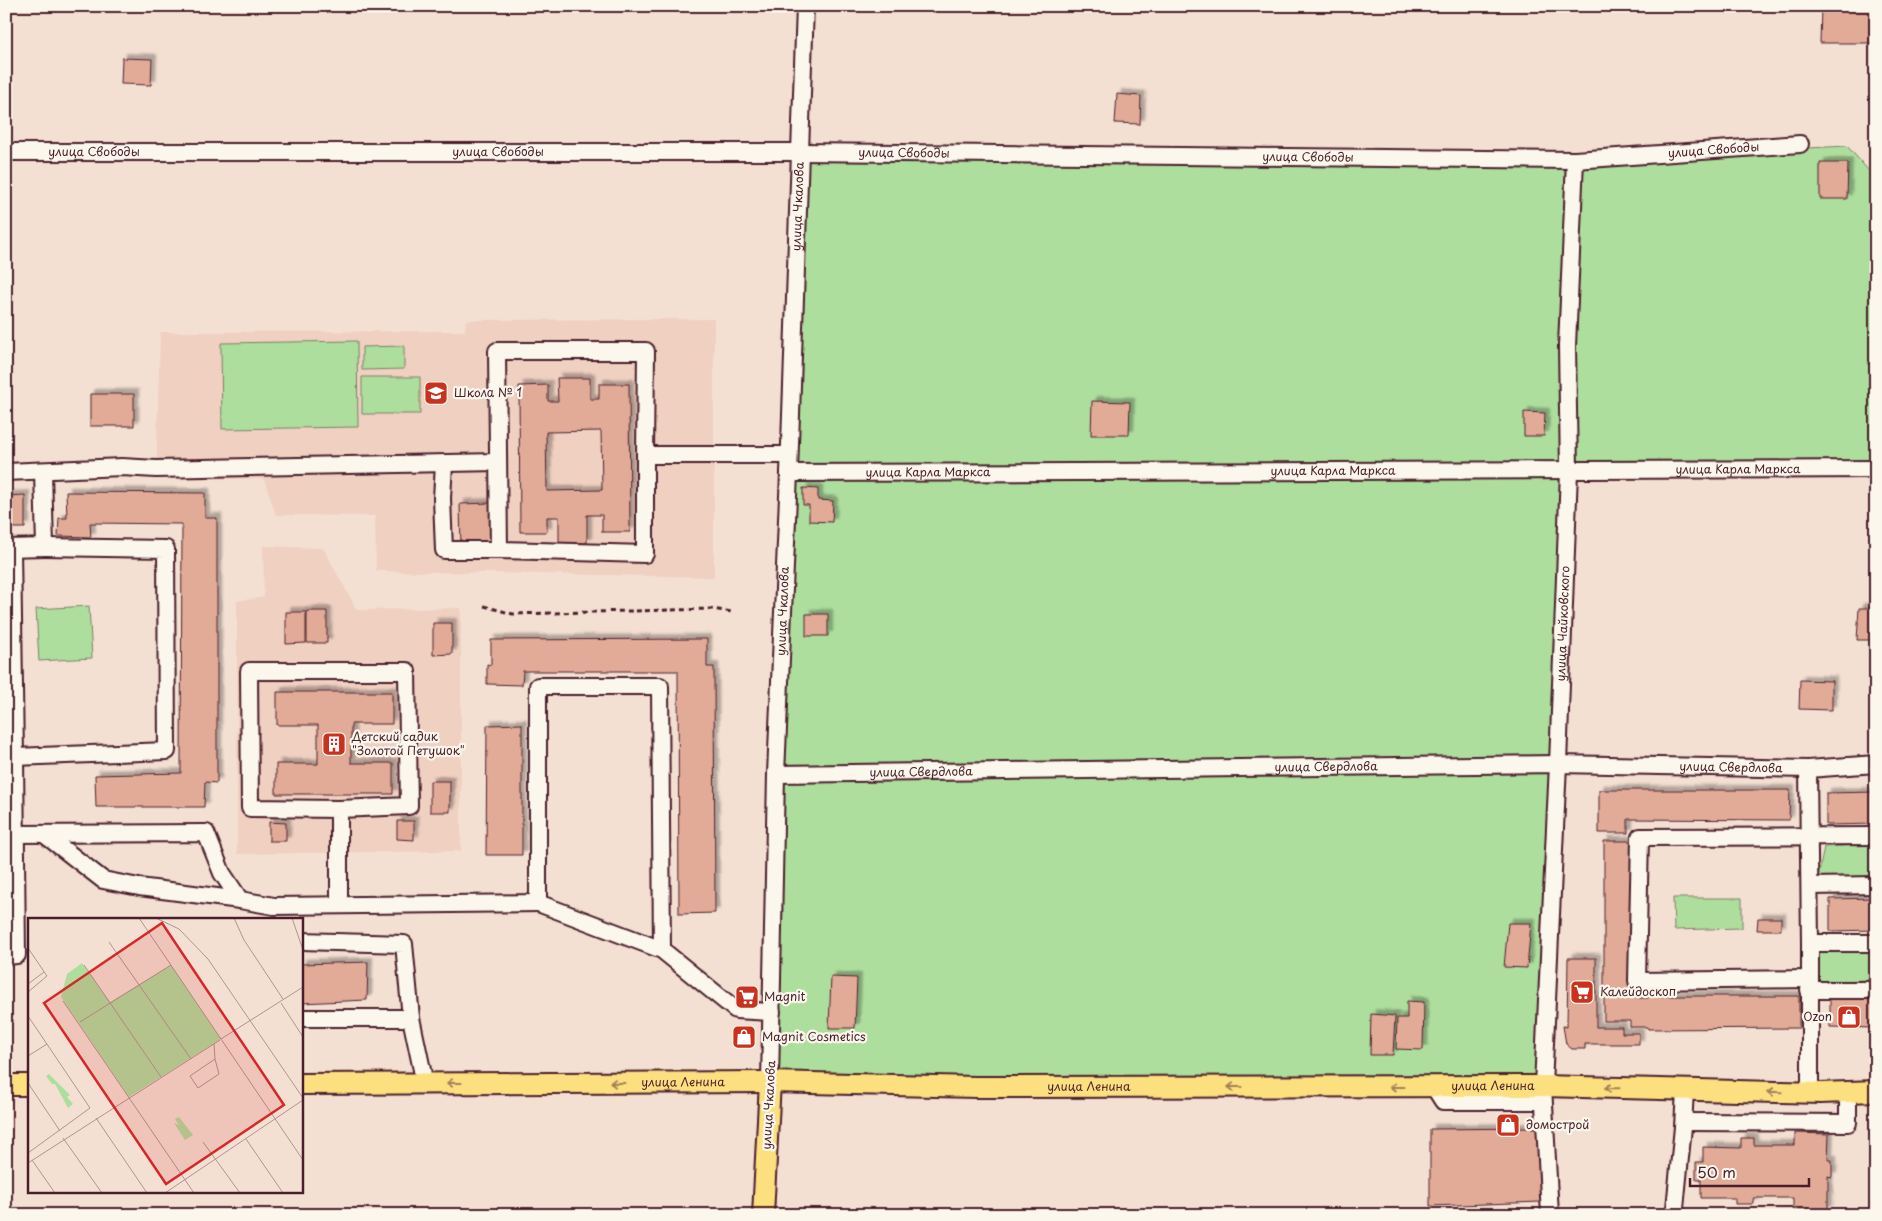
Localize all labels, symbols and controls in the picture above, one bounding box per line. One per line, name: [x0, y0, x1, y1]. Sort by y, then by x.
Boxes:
street label: улица Свободы: [1667, 137, 1760, 161]
street label: улица Свободы: [48, 142, 140, 160]
street label: улица Свободы: [452, 142, 544, 160]
street label: улица Свободы: [858, 143, 950, 162]
street label: улица Свободы: [1262, 147, 1354, 166]
street label: улица Чкалова: [787, 161, 808, 251]
school or university icon: Школа № 1: [423, 380, 449, 406]
place label: Школа № 1: [454, 383, 522, 401]
street label: улица Карла Маркса: [1675, 459, 1801, 478]
street label: улица Карла Маркса: [1270, 461, 1396, 479]
street label: улица Карла Маркса: [865, 462, 991, 481]
street label: улица Чайковского: [1551, 565, 1573, 682]
street label: улица Чкалова: [771, 566, 793, 656]
place label: Детский садик "Золотой Петушок": [351, 727, 465, 759]
building icon: Детский садик "Золотой Петушок": [321, 731, 347, 757]
street label: улица Свердлова: [1274, 756, 1378, 776]
street label: улица Свердлова: [1679, 756, 1783, 776]
street label: улица Свердлова: [869, 761, 973, 781]
inset map: [28, 918, 302, 1194]
supermarket icon: Калейдоскоп: [1569, 979, 1595, 1005]
place label: Калейдоскоп: [1600, 982, 1676, 1000]
supermarket icon: Magnit: [734, 984, 760, 1010]
place label: Magnit: [764, 987, 806, 1005]
shop icon: Ozon: [1836, 1004, 1862, 1030]
place label: Ozon: [1803, 1007, 1832, 1025]
shop icon: Magnit Cosmetics: [731, 1024, 757, 1050]
place label: Magnit Cosmetics: [762, 1027, 866, 1045]
street label: улица Чкалова: [757, 1059, 779, 1150]
street label: улица Ленина: [641, 1072, 725, 1091]
street label: улица Ленина: [1451, 1076, 1535, 1094]
street label: улица Ленина: [1047, 1077, 1131, 1095]
one-way arrow: [446, 1078, 462, 1088]
one-way arrow: [609, 1078, 625, 1088]
one-way arrow: [1227, 1082, 1243, 1092]
one-way arrow: [1389, 1082, 1406, 1092]
one-way arrow: [1604, 1083, 1620, 1093]
one-way arrow: [1767, 1087, 1783, 1096]
shop icon: домострой: [1495, 1112, 1521, 1138]
place label: домострой: [1526, 1115, 1589, 1133]
scale bar: [1690, 1156, 1808, 1188]
text: 50 m: [1697, 1160, 1736, 1183]

